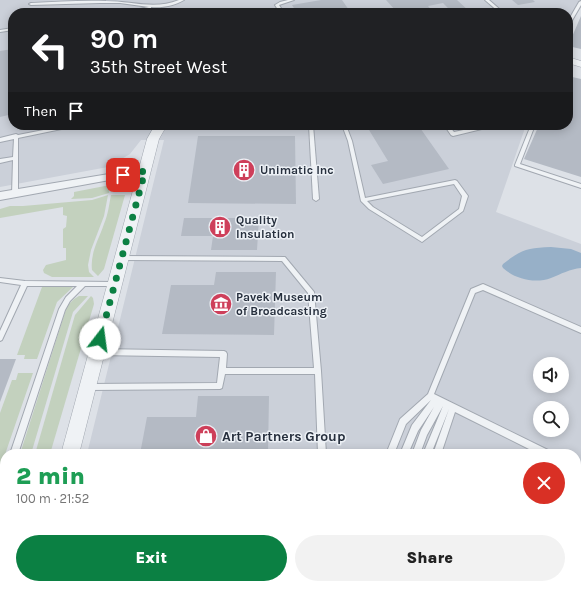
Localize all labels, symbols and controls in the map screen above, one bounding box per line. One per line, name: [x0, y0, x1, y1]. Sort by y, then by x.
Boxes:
text: 90 m: [90, 22, 158, 55]
icon: left: [24, 24, 76, 76]
text: 35th Street West: [90, 56, 227, 78]
icon: arrive: [65, 100, 87, 122]
text: Then: [24, 102, 57, 120]
building icon: Unimatic Inc: [231, 157, 257, 183]
pin: [106, 158, 140, 192]
place label: Unimatic Inc: [260, 163, 334, 177]
icon: arrive: [112, 164, 134, 186]
place label: Quality Insulation: [236, 213, 295, 241]
building icon: Quality Insulation: [207, 214, 233, 240]
place label: Pavek Museum of Broadcasting: [236, 290, 327, 318]
museum icon: Pavek Museum of Broadcasting: [208, 291, 234, 317]
position arrow: [79, 318, 121, 360]
map controls: [533, 357, 569, 437]
button: sound: [533, 357, 569, 393]
button: search: [533, 401, 569, 437]
shop icon: Art Partners Group: [193, 423, 219, 449]
place label: Art Partners Group: [222, 428, 345, 445]
text: 2 min: [16, 462, 85, 490]
button: close: [523, 462, 565, 504]
text: 100 m · 21:52: [16, 491, 89, 506]
button: Exit: [16, 535, 287, 581]
button: Share: [295, 535, 565, 581]

